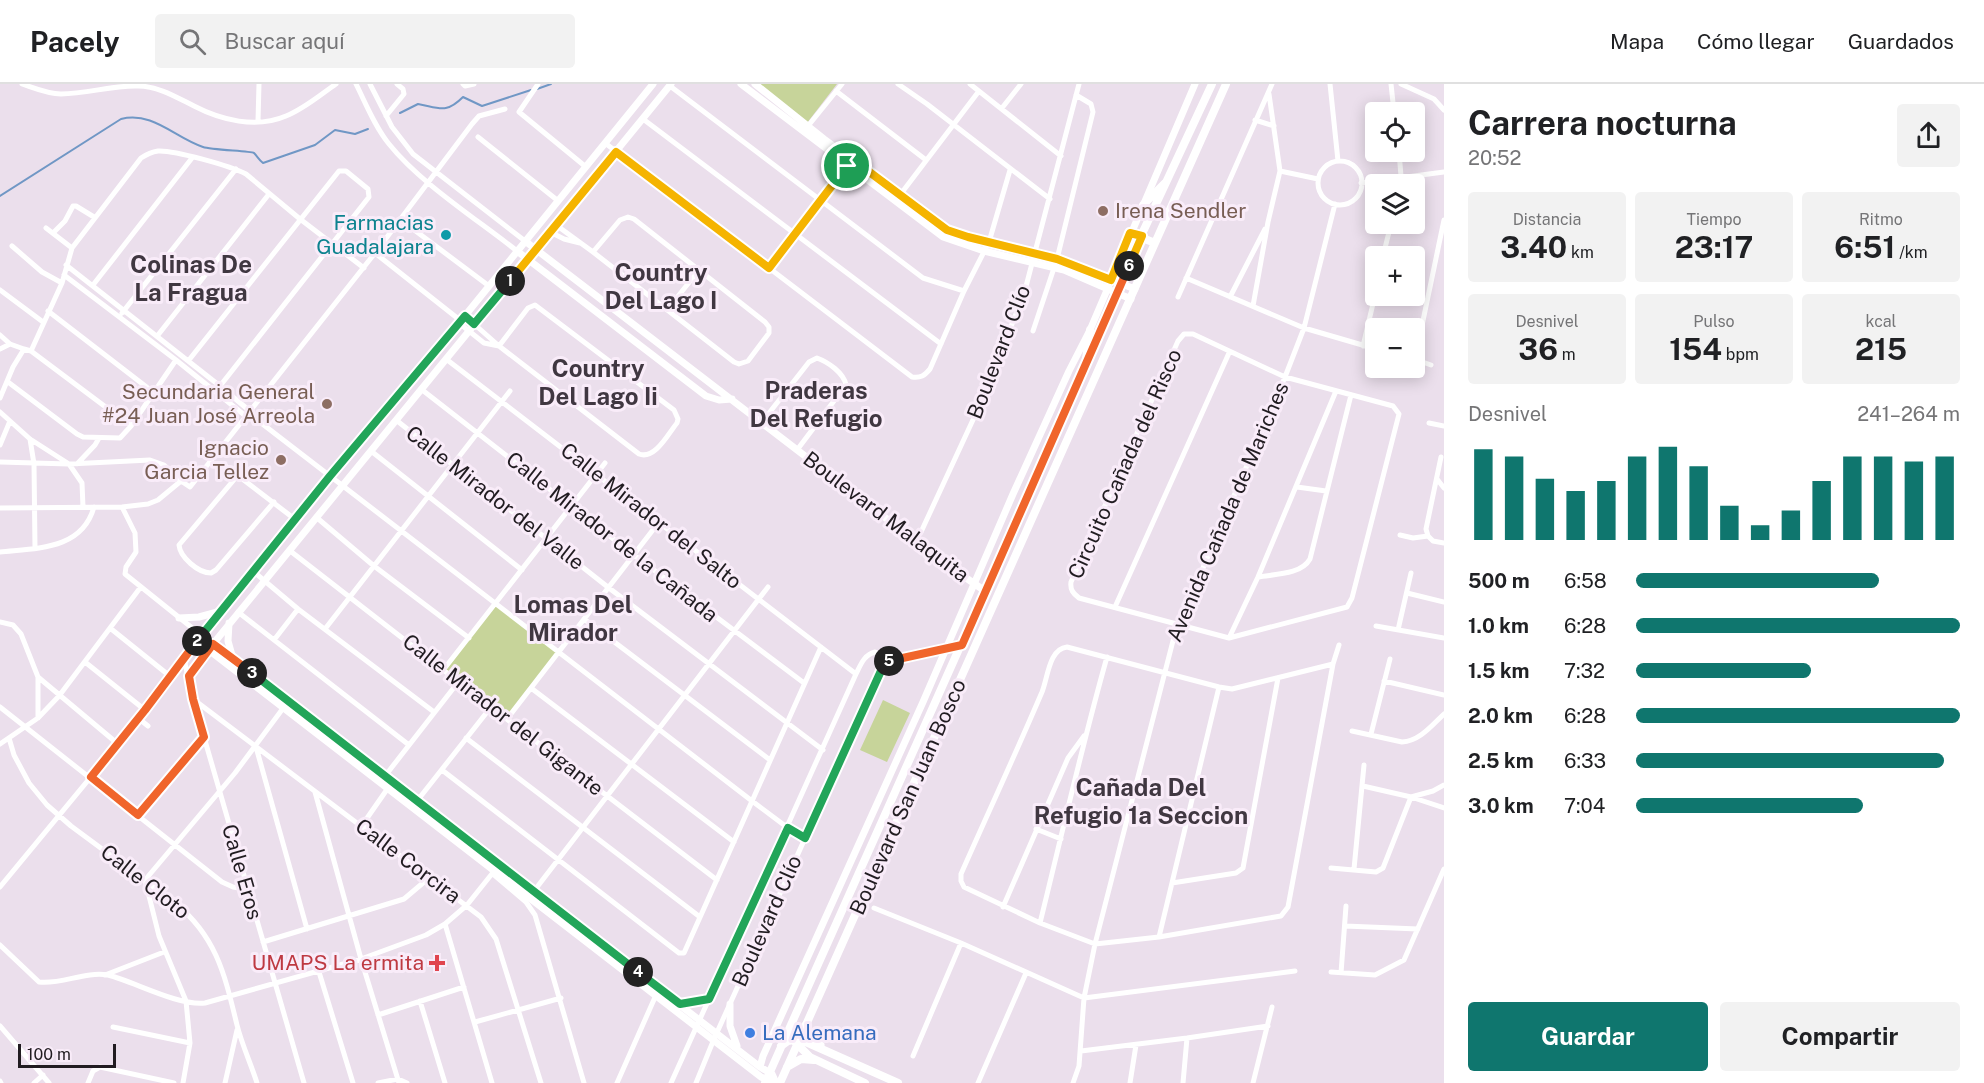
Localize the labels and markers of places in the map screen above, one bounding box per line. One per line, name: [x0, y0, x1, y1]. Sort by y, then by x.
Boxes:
pin: [821, 140, 872, 191]
place label: Irena Sendler: [1115, 198, 1246, 223]
marker: Irena Sendler: [1096, 204, 1110, 218]
place label: Farmacias Guadalajara: [316, 210, 434, 259]
marker: Farmacias Guadalajara: [439, 228, 453, 242]
pin: 6: [1114, 251, 1144, 281]
pin: 1: [495, 266, 525, 296]
place label: Secundaria General #24 Juan José Arreola: [102, 379, 315, 428]
marker: Secundaria General #24 Juan José Arreola: [320, 397, 334, 411]
place label: Ignacio Garcia Tellez: [144, 435, 269, 484]
marker: Ignacio Garcia Tellez: [274, 453, 288, 467]
pin: 2: [182, 626, 212, 656]
pin: 5: [874, 646, 904, 676]
pin: 3: [237, 658, 267, 688]
place label: UMAPS La ermita: [252, 950, 424, 975]
marker: UMAPS La ermita: [428, 954, 446, 972]
pin: 4: [623, 957, 653, 987]
place label: La Alemana: [762, 1020, 877, 1045]
marker: La Alemana: [743, 1026, 757, 1040]

